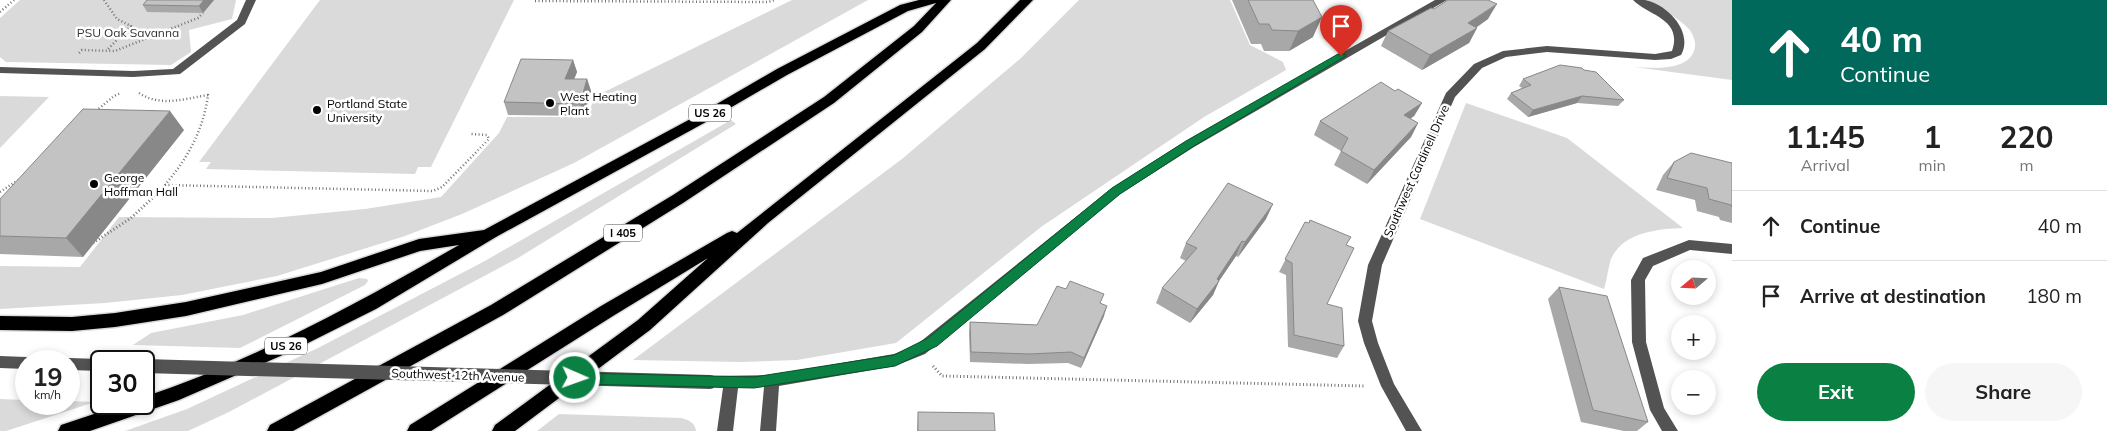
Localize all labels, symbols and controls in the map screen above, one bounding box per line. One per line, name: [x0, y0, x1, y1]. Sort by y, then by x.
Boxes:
pin: [1320, 5, 1362, 56]
icon: arrive: [1327, 12, 1355, 40]
text: 40 m: [1840, 17, 1923, 61]
icon: ahead: [1757, 20, 1822, 85]
park label: PSU Oak Savanna: [77, 25, 179, 40]
text: Continue: [1840, 60, 1930, 88]
place label: West Heating Plant: [560, 89, 637, 118]
place label: Portland State University: [327, 96, 407, 125]
marker: West Heating Plant: [544, 97, 556, 109]
street label: Southwest Cardinell Drive: [1380, 102, 1452, 240]
marker: Portland State University: [311, 104, 323, 116]
road number: US 26: [689, 105, 731, 122]
text: 11:45: [1786, 118, 1865, 156]
text: 1: [1923, 118, 1941, 156]
text: 220: [1999, 118, 2053, 156]
text: Arrival: [1801, 155, 1850, 175]
text: min: [1919, 155, 1946, 175]
text: m: [2019, 155, 2033, 175]
place label: George Hoffman Hall: [104, 170, 178, 199]
marker: George Hoffman Hall: [88, 178, 100, 190]
icon: ahead: [1757, 212, 1785, 240]
text: Continue: [1800, 214, 1880, 238]
text: 40 m: [2038, 214, 2082, 238]
road number: I 405: [604, 224, 642, 242]
north arrow: [1671, 260, 1716, 305]
map controls: [1671, 260, 1716, 415]
icon: arrive: [1757, 282, 1785, 310]
text: Arrive at destination: [1800, 284, 1986, 308]
text: 180 m: [2026, 284, 2082, 308]
button: +: [1671, 315, 1716, 360]
road number: US 26: [265, 338, 307, 354]
speed limit sign: 30: [90, 350, 155, 415]
position arrow: [548, 351, 600, 403]
text: 19: [32, 361, 63, 392]
button: Exit: [1757, 363, 1915, 421]
button: Share: [1925, 363, 2082, 421]
street label: Southwest 12th Avenue: [391, 365, 525, 385]
button: −: [1671, 370, 1716, 415]
text: km/h: [34, 387, 61, 402]

